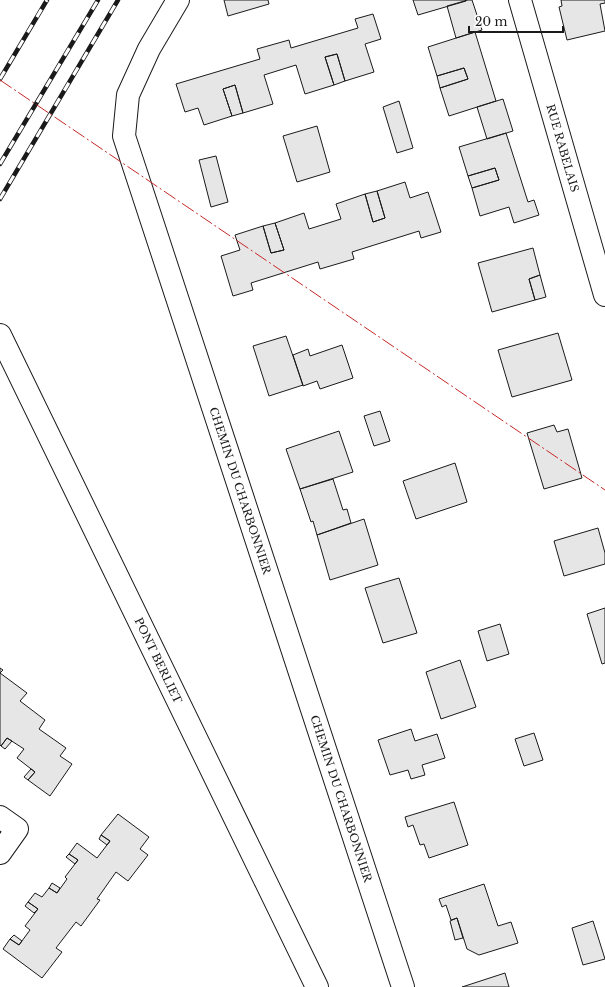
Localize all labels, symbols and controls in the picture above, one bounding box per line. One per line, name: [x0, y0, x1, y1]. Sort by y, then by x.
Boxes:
scale bar: [469, 8, 563, 34]
text: 20 m: [475, 14, 507, 29]
street label: RUE RABELAIS: [543, 102, 582, 194]
street label: CHEMIN DU CHARBONNIER: [206, 405, 274, 576]
street label: PONT BERLIET: [131, 615, 185, 706]
street label: CHEMIN DU CHARBONNIER: [307, 713, 375, 884]

